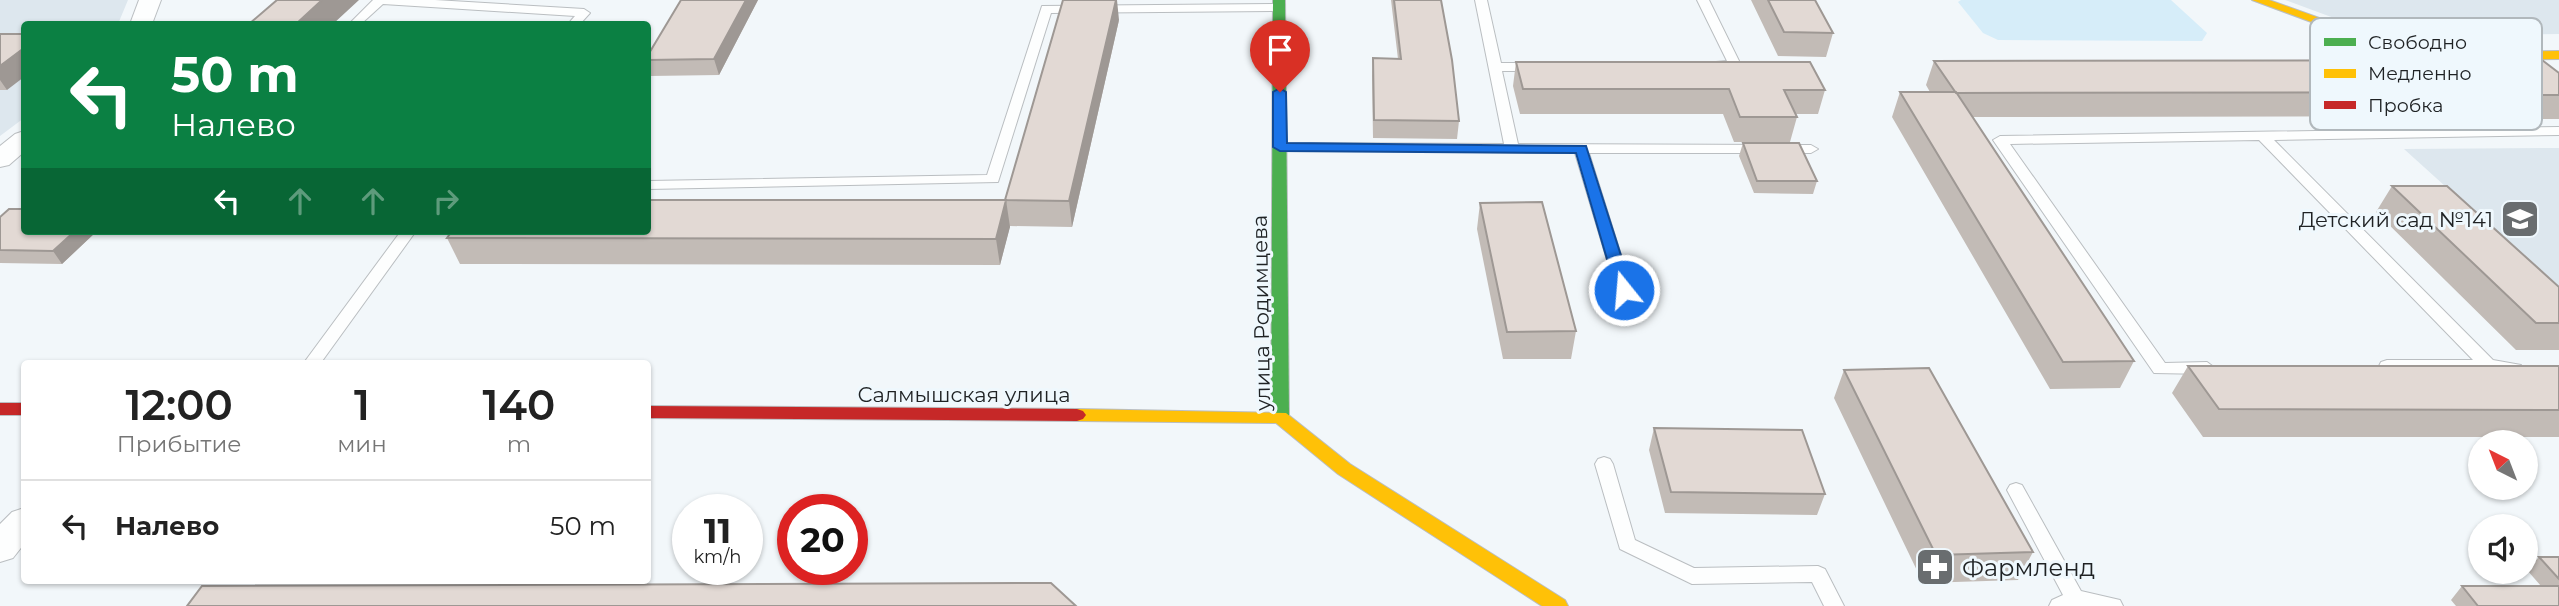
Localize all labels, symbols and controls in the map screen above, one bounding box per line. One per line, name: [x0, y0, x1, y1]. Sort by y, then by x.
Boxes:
legend: [2310, 18, 2542, 130]
pin: [1250, 20, 1310, 92]
icon: arrive: [1261, 31, 1299, 69]
text: Свободно: [2368, 31, 2467, 54]
text: 50 m: [171, 45, 299, 104]
icon: left: [56, 49, 147, 140]
text: Медленно: [2368, 62, 2472, 85]
text: Пробка: [2368, 94, 2443, 117]
text: Налево: [171, 105, 296, 144]
icon: left: [208, 182, 246, 220]
icon: ahead: [281, 182, 319, 220]
icon: ahead: [354, 182, 392, 220]
icon: right: [427, 182, 465, 220]
school or university icon: Детский сад №141: [2499, 198, 2541, 240]
place label: Детский сад №141: [2299, 207, 2493, 232]
street label: улица Родимцева: [1247, 215, 1275, 412]
position arrow: [1587, 253, 1661, 327]
text: 12:00: [125, 379, 233, 431]
text: 1: [354, 379, 370, 431]
text: 140: [482, 379, 555, 431]
street label: Салмышская улица: [858, 382, 1070, 407]
text: Прибытие: [117, 430, 241, 458]
text: мин: [337, 430, 387, 458]
text: m: [507, 430, 531, 458]
north arrow: [2468, 430, 2538, 500]
map controls: [2468, 430, 2538, 584]
speed limit sign: 20: [777, 494, 868, 585]
icon: left: [56, 507, 94, 545]
text: 11: [704, 509, 731, 552]
text: Налево: [115, 510, 219, 542]
text: 50 m: [550, 510, 616, 542]
button: sound: [2468, 514, 2538, 584]
text: km/h: [693, 546, 742, 568]
pharmacy icon: Фармленд: [1914, 546, 1956, 588]
place label: Фармленд: [1962, 553, 2095, 582]

